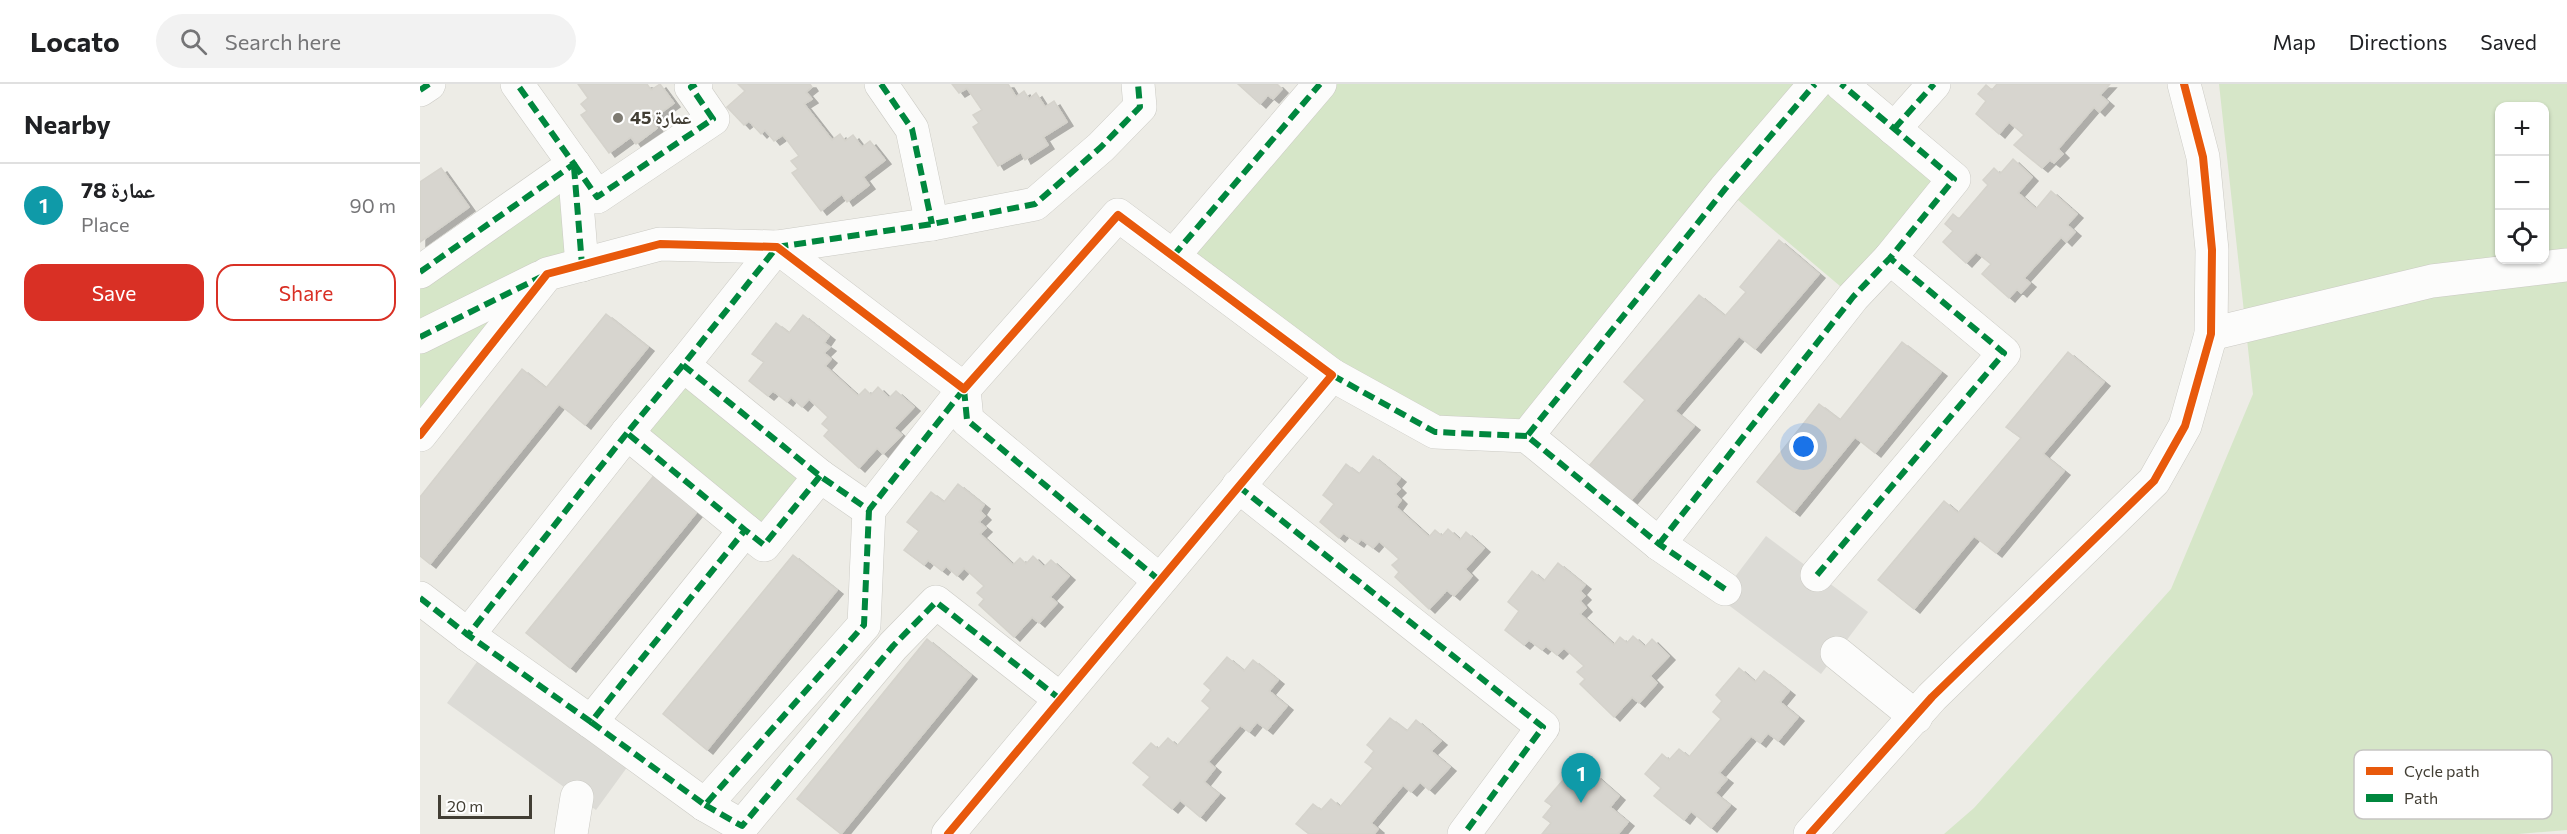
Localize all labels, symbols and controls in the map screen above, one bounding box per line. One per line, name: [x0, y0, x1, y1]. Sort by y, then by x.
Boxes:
search box: [156, 14, 576, 68]
text: Locato: [30, 24, 120, 58]
icon: search: [177, 25, 210, 58]
text: Search here: [225, 28, 341, 55]
text: Map: [2273, 29, 2316, 54]
text: Directions: [2349, 29, 2447, 54]
text: Saved: [2480, 29, 2537, 54]
map controls: [2495, 102, 2549, 264]
button: +: [2495, 102, 2549, 156]
place label: عمارة 45: [630, 106, 691, 128]
text: Nearby: [24, 108, 111, 139]
marker: عمارة 45: [611, 111, 625, 125]
button: −: [2495, 156, 2549, 210]
text: عمارة 78: [81, 176, 155, 203]
text: 1: [39, 193, 48, 217]
text: 90 m: [350, 193, 396, 217]
button: locate: [2495, 210, 2549, 264]
text: Place: [81, 212, 130, 236]
button: Save: [24, 264, 204, 321]
button: Share: [216, 264, 396, 321]
your location: [1789, 432, 1818, 461]
legend: [2354, 750, 2552, 819]
pin: 1: [1562, 754, 1600, 803]
text: Cycle path: [2404, 761, 2480, 780]
text: Path: [2404, 788, 2438, 807]
scale bar: [438, 792, 532, 820]
text: 20 m: [447, 796, 483, 815]

